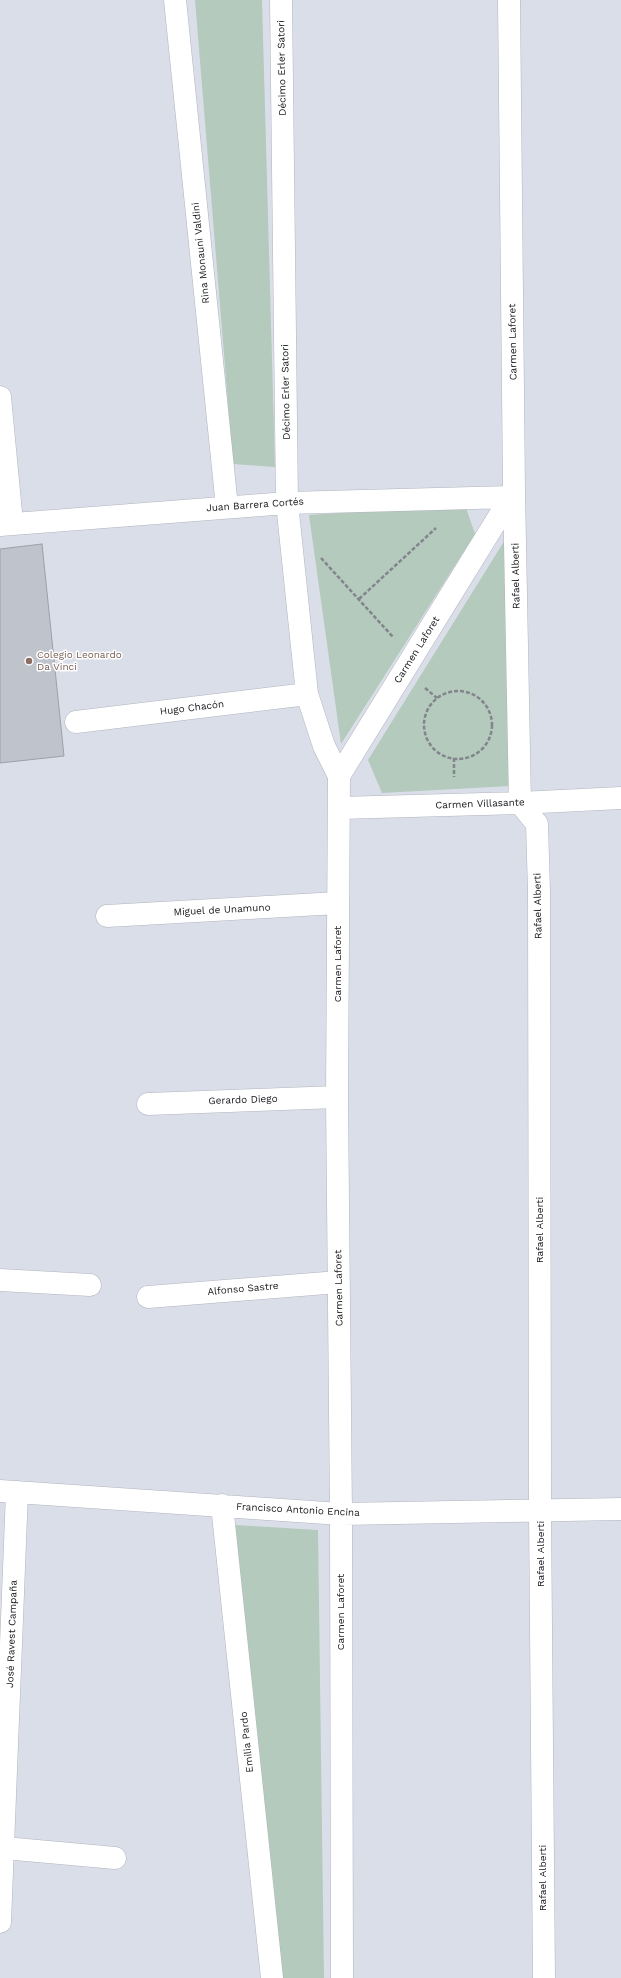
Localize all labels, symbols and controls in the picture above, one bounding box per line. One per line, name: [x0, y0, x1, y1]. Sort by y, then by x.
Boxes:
street label: Décimo Erler Satori: [275, 20, 289, 116]
street label: Rina Monauni Valdini: [190, 202, 212, 304]
street label: Carmen Laforet: [506, 304, 520, 380]
street label: Décimo Erler Satori: [279, 344, 293, 440]
street label: Juan Barrera Cortés: [206, 496, 304, 514]
street label: Rafael Alberti: [509, 543, 523, 609]
street label: Carmen Laforet: [392, 614, 442, 686]
place label: Colegio Leonardo Da Vinci: [37, 649, 122, 672]
marker: Colegio Leonardo Da Vinci: [24, 656, 34, 666]
street label: Hugo Chacón: [159, 698, 225, 718]
street label: Carmen Villasante: [435, 796, 525, 812]
street label: Rafael Alberti: [531, 873, 545, 939]
street label: Miguel de Unamuno: [173, 901, 271, 919]
street label: Carmen Laforet: [332, 926, 344, 1002]
street label: Gerardo Diego: [208, 1093, 278, 1107]
street label: Rafael Alberti: [534, 1197, 546, 1263]
street label: Carmen Laforet: [332, 1250, 346, 1326]
street label: Alfonso Sastre: [207, 1280, 279, 1298]
street label: Francisco Antonio Encina: [236, 1501, 360, 1519]
street label: Rafael Alberti: [535, 1521, 547, 1587]
street label: Carmen Laforet: [335, 1574, 347, 1650]
street label: José Ravest Campaña: [4, 1580, 20, 1688]
street label: Emilia Pardo: [238, 1711, 256, 1773]
street label: Rafael Alberti: [537, 1845, 549, 1911]

